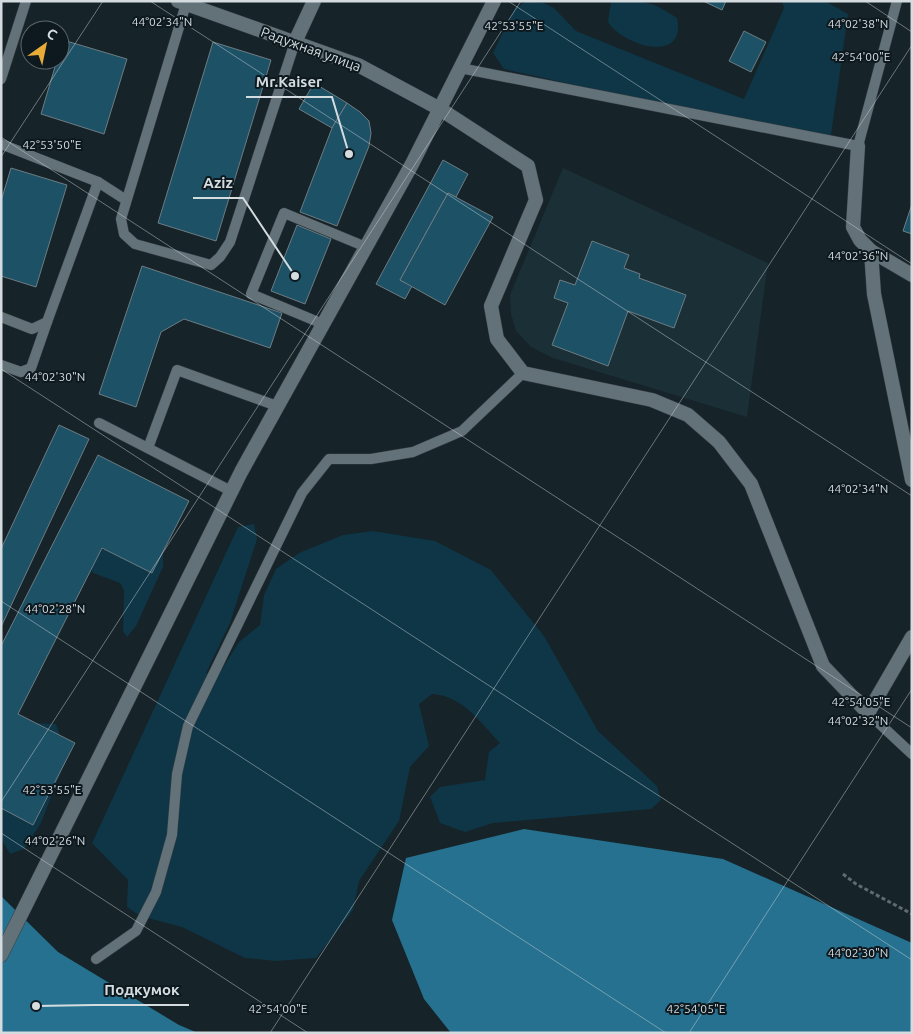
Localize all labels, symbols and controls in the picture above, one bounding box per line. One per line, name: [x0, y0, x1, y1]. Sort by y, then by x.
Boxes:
text: 44°02'34"N: [132, 15, 192, 28]
text: 44°02'38"N: [828, 17, 888, 30]
text: 42°53'55"E: [485, 19, 544, 32]
north arrow: [20, 20, 70, 70]
street label: Радужная улица: [259, 23, 363, 75]
text: С: [44, 25, 60, 43]
text: 42°54'00"E: [832, 50, 891, 63]
callout: Mr.Kaiser: [246, 67, 332, 97]
text: Mr.Kaiser: [256, 73, 323, 90]
text: 42°53'50"E: [23, 138, 82, 151]
callout: Aziz: [193, 168, 243, 198]
text: Aziz: [203, 174, 233, 191]
text: 44°02'36"N: [828, 249, 888, 262]
text: 44°02'30"N: [25, 370, 85, 383]
text: 44°02'34"N: [828, 482, 888, 495]
text: 44°02'28"N: [25, 602, 85, 615]
text: 42°54'05"E: [832, 695, 891, 708]
text: 44°02'32"N: [828, 714, 888, 727]
text: 42°53'55"E: [23, 783, 82, 796]
text: 44°02'26"N: [25, 834, 85, 847]
text: 44°02'30"N: [828, 946, 888, 959]
callout: Подкумок: [94, 975, 189, 1005]
text: Подкумок: [104, 981, 180, 998]
text: 42°54'00"E: [249, 1002, 308, 1015]
text: 42°54'05"E: [667, 1002, 726, 1015]

